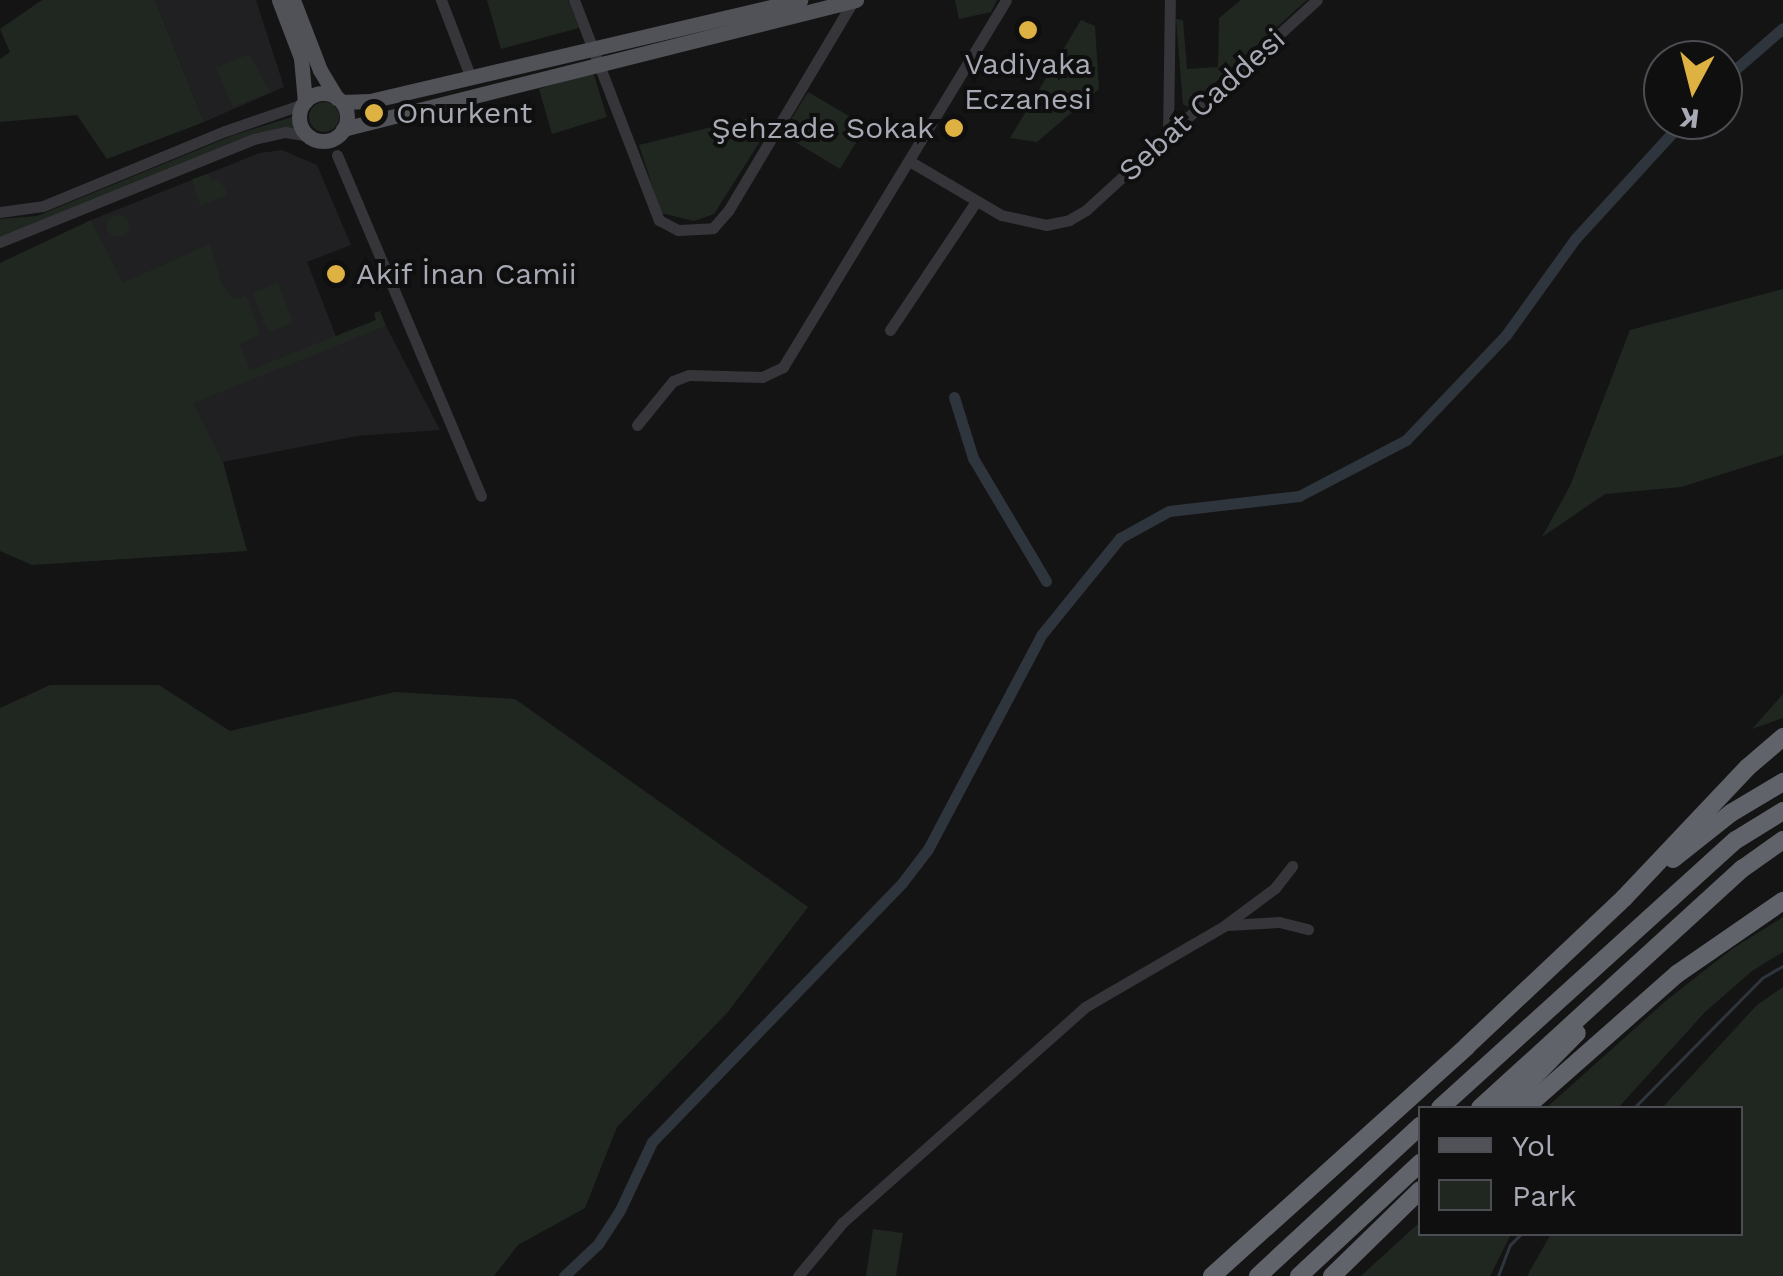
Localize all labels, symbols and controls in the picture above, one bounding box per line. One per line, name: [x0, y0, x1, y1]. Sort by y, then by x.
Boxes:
marker: Vadiyaka Eczanesi: [1017, 19, 1039, 41]
street label: Sebat Caddesi: [1112, 21, 1292, 189]
north arrow: [1643, 40, 1743, 140]
place label: Vadiyaka Eczanesi: [964, 46, 1092, 116]
place label: Onurkent: [396, 95, 532, 131]
marker: Onurkent: [361, 100, 387, 126]
text: K: [1678, 101, 1701, 136]
place label: Şehzade Sokak: [712, 110, 934, 146]
marker: Şehzade Sokak: [943, 117, 965, 139]
place label: Akif İnan Camii: [356, 256, 578, 292]
marker: Akif İnan Camii: [325, 263, 347, 285]
legend: [1418, 1106, 1743, 1236]
text: Yol: [1512, 1128, 1554, 1163]
text: Park: [1512, 1178, 1577, 1213]

